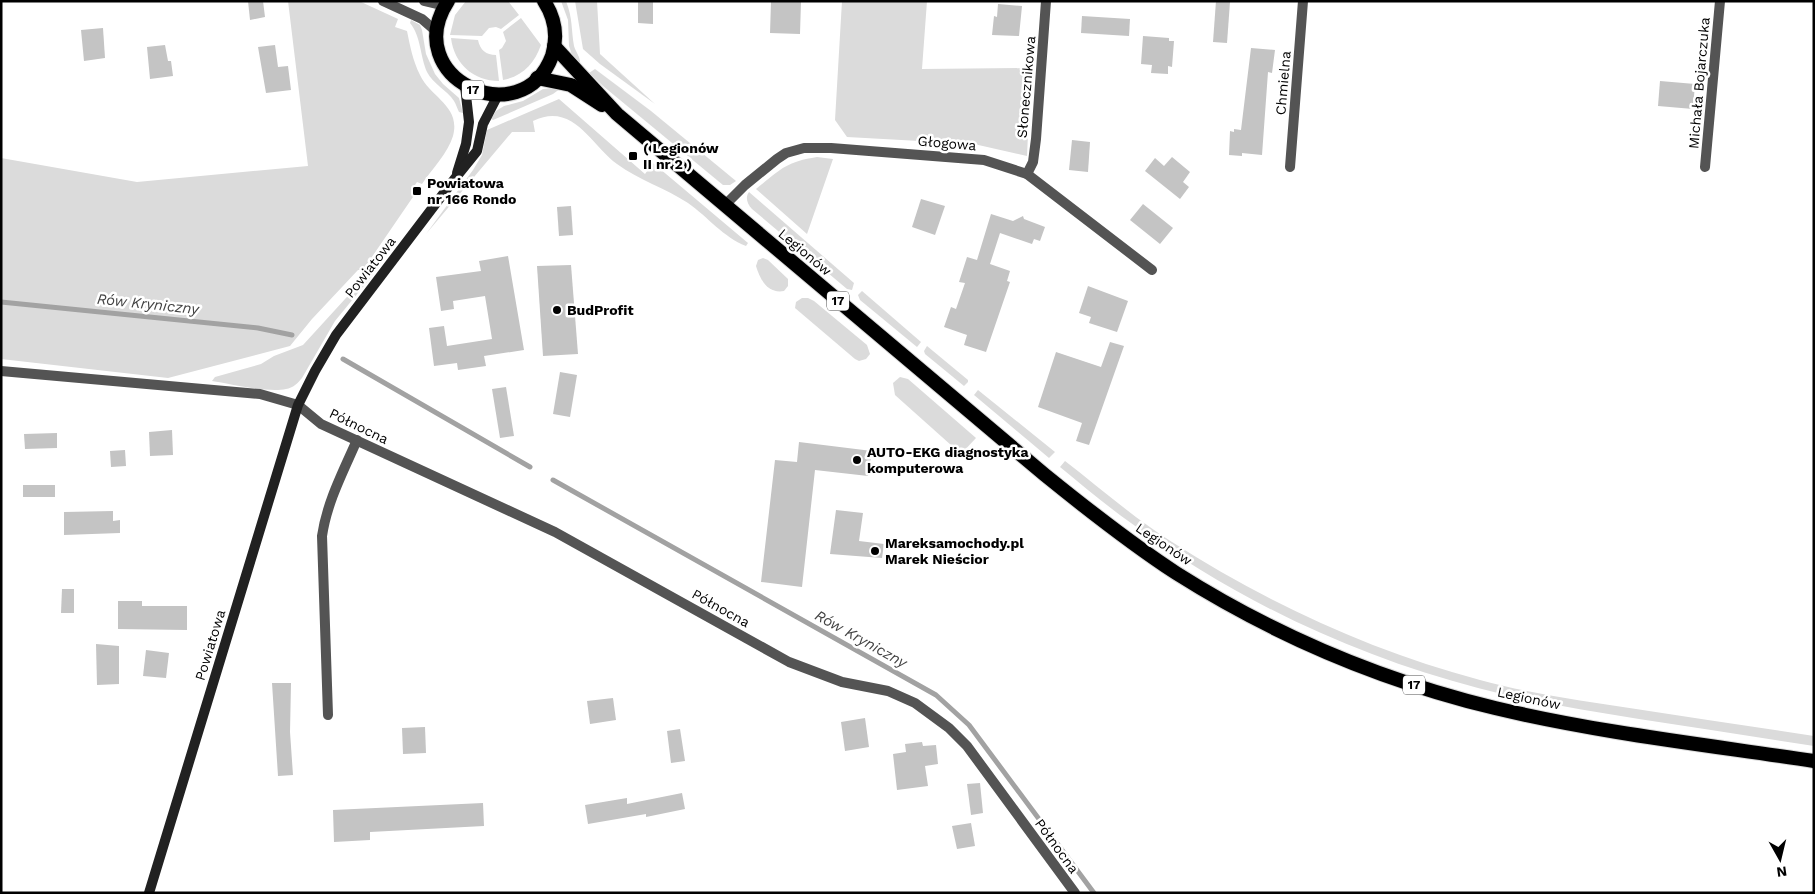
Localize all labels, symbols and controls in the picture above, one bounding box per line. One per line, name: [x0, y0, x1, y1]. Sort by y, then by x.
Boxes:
street label: Michała Bojarczuka: [1685, 16, 1713, 149]
street label: Słonecznikowa: [1014, 35, 1038, 139]
street label: Chmielna: [1272, 50, 1294, 116]
road number: 17: [462, 80, 484, 100]
street label: Głogowa: [917, 132, 977, 154]
place label: ( Legionów II nr 2 ): [643, 140, 719, 172]
marker: ( Legionów II nr 2 ): [627, 150, 639, 162]
place label: Powiatowa nr 166 Rondo: [427, 175, 516, 207]
marker: Powiatowa nr 166 Rondo: [411, 185, 423, 197]
street label: Legionów: [775, 225, 835, 279]
street label: Powiatowa: [341, 233, 399, 301]
water label: Rów Kryniczny: [96, 290, 201, 318]
road number: 17: [827, 292, 849, 310]
place label: BudProfit: [567, 302, 634, 318]
marker: BudProfit: [551, 304, 563, 316]
street label: Północna: [327, 405, 391, 447]
place label: AUTO-EKG diagnostyka komputerowa: [867, 444, 1029, 476]
marker: AUTO-EKG diagnostyka komputerowa: [851, 454, 863, 466]
street label: Legionów: [1133, 519, 1195, 569]
place label: Mareksamochody.pl Marek Nieścior: [885, 535, 1024, 567]
marker: Mareksamochody.pl Marek Nieścior: [869, 545, 881, 557]
street label: Północna: [689, 586, 753, 630]
water label: Rów Kryniczny: [812, 606, 911, 672]
street label: Powiatowa: [192, 608, 228, 682]
road number: 17: [1403, 676, 1425, 694]
street label: Legionów: [1496, 683, 1562, 713]
street label: Północna: [1032, 816, 1082, 876]
north arrow: [1755, 834, 1805, 884]
text: N: [1776, 863, 1788, 881]

